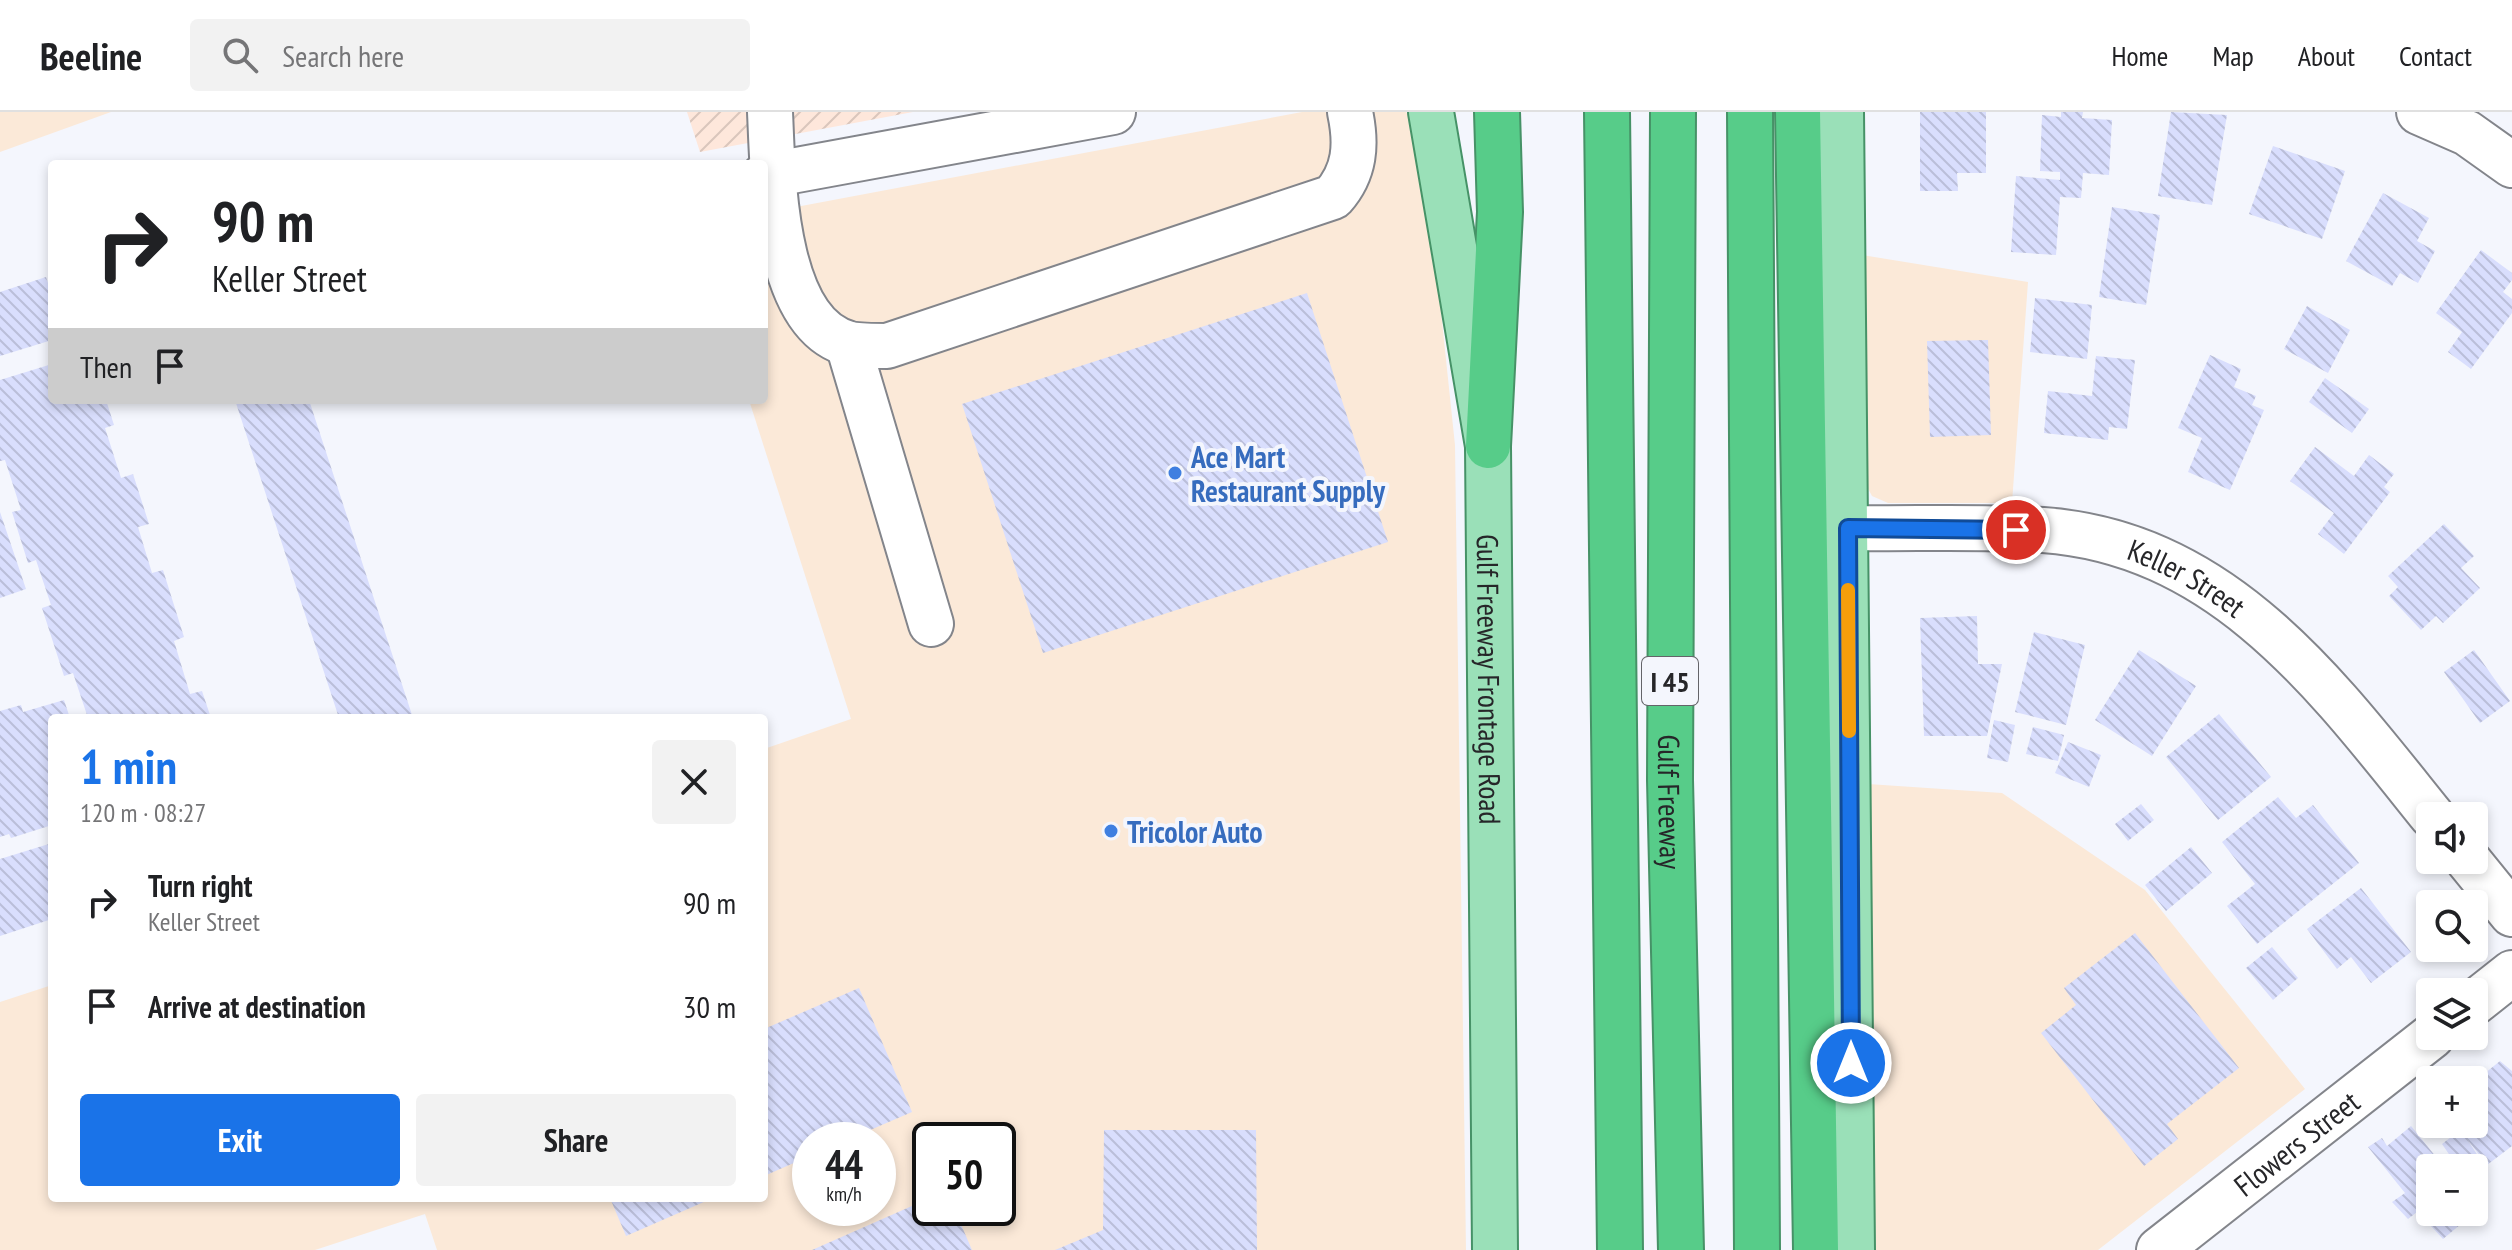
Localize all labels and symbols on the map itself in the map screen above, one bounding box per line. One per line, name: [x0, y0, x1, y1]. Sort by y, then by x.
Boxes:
place label: Ace Mart Restaurant Supply: [1190, 437, 1386, 510]
marker: Ace Mart Restaurant Supply: [1166, 464, 1184, 482]
pin: [1982, 496, 2050, 564]
street label: Keller Street: [2123, 529, 2254, 625]
street label: Gulf Freeway Frontage Road: [1469, 534, 1511, 824]
road number: I 45: [1642, 657, 1698, 705]
street label: Gulf Freeway: [1650, 734, 1692, 871]
place label: Tricolor Auto: [1127, 812, 1263, 851]
marker: Tricolor Auto: [1102, 822, 1120, 840]
position arrow: [1809, 1021, 1893, 1105]
street label: Flowers Street: [2225, 1081, 2367, 1204]
speed limit sign: 50: [912, 1122, 1016, 1226]

